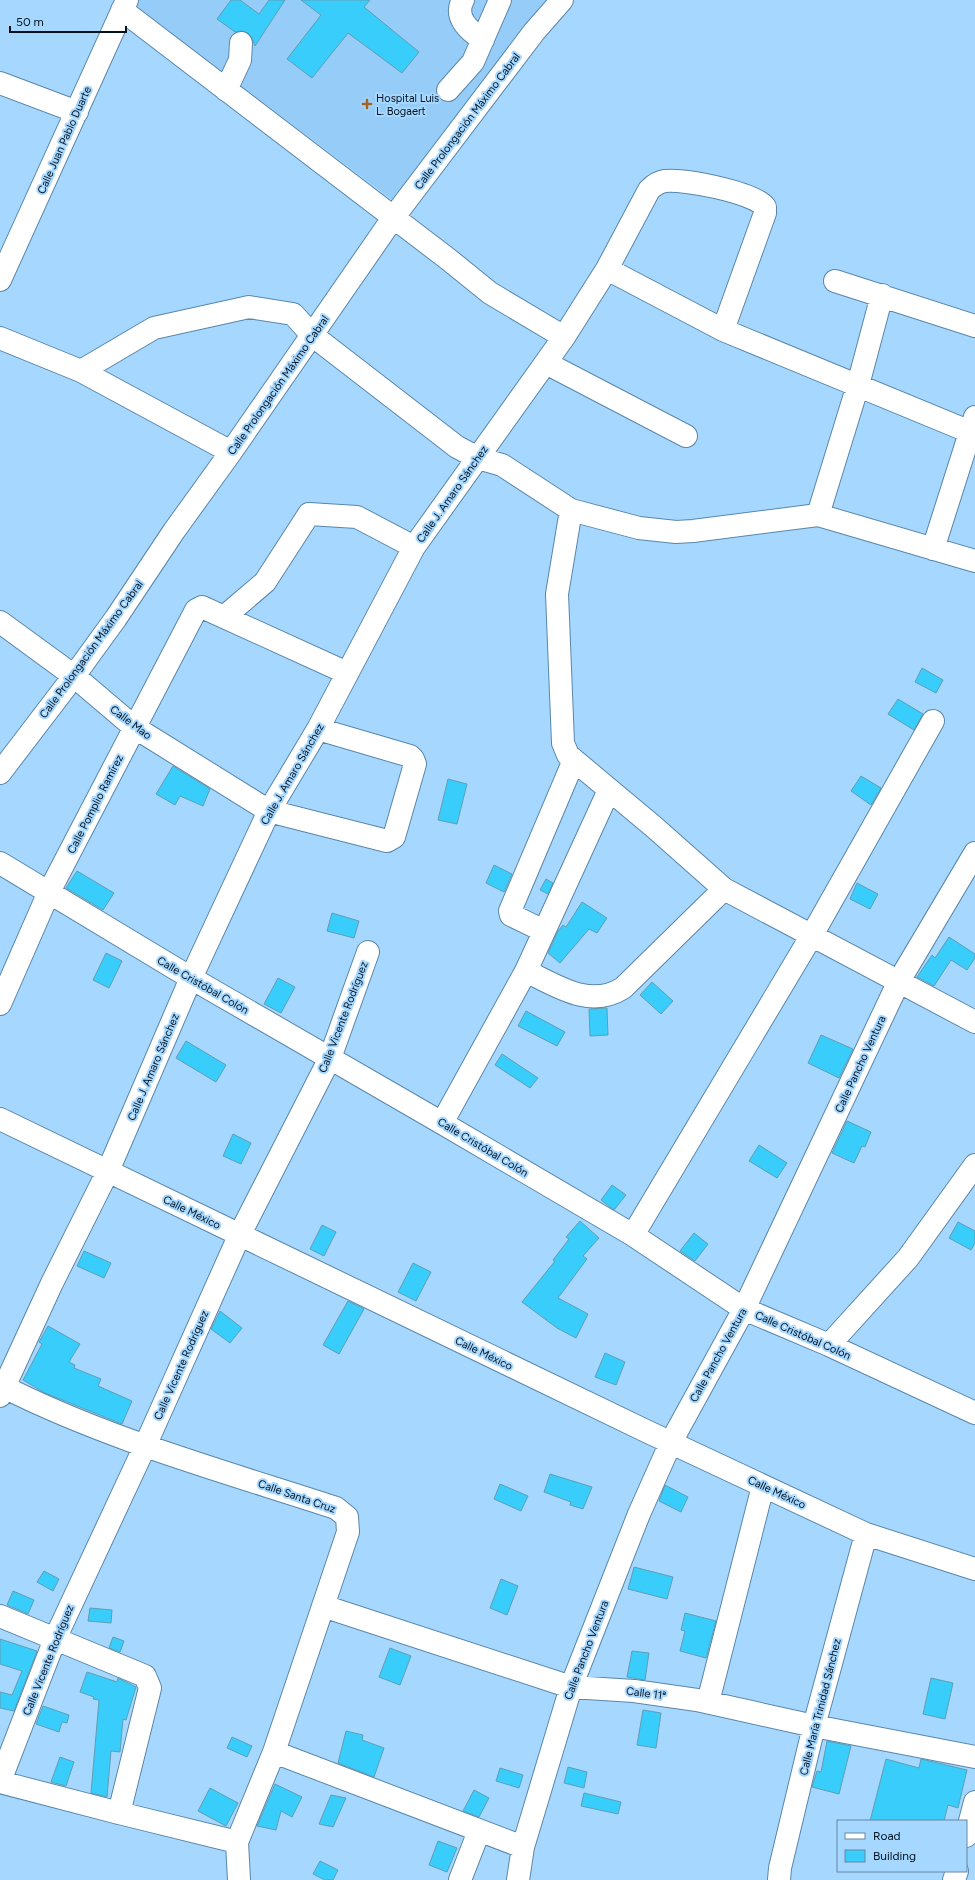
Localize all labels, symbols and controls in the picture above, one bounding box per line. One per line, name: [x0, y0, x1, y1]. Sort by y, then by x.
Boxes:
scale bar: [10, 8, 126, 34]
text: 50 m: [16, 15, 44, 29]
street label: Calle Prolongación Máximo Cabral: [412, 51, 523, 192]
street label: Calle Juan Pablo Duarte: [35, 84, 94, 196]
place label: Hospital Luis L. Bogaert: [376, 92, 439, 118]
marker: Hospital Luis L. Bogaert: [361, 98, 373, 110]
street label: Calle Prolongación Máximo Cabral: [225, 313, 332, 457]
street label: Calle J. Amaro Sánchez: [414, 443, 491, 545]
street label: Calle Prolongación Máximo Cabral: [37, 578, 146, 721]
street label: Calle Mao: [107, 703, 154, 742]
street label: Calle J. Amaro Sánchez: [258, 721, 327, 827]
street label: Calle Pomplio Ramírez: [65, 753, 126, 856]
street label: Calle Cristóbal Colón: [155, 954, 251, 1017]
street label: Calle Vicente Rodríguez: [316, 960, 371, 1075]
street label: Calle J. Amaro Sánchez: [125, 1012, 182, 1123]
street label: Calle Pancho Ventura: [832, 1014, 889, 1115]
street label: Calle Cristóbal Colón: [435, 1115, 530, 1180]
street label: Calle México: [161, 1193, 223, 1232]
street label: Calle Pancho Ventura: [687, 1306, 750, 1404]
street label: Calle Cristóbal Colón: [753, 1308, 853, 1362]
street label: Calle Vicente Rodríguez: [151, 1309, 211, 1422]
street label: Calle México: [453, 1334, 515, 1373]
street label: Calle México: [746, 1473, 808, 1512]
street label: Calle Santa Cruz: [256, 1477, 337, 1516]
street label: Calle Pancho Ventura: [562, 1599, 611, 1702]
street label: Calle Vicente Rodríguez: [20, 1603, 77, 1717]
street label: Calle María Trinidad Sánchez: [797, 1637, 844, 1777]
street label: Calle 11ª: [625, 1685, 667, 1702]
legend: [837, 1820, 967, 1872]
text: Road: [873, 1829, 901, 1843]
text: Building: [873, 1849, 916, 1863]

